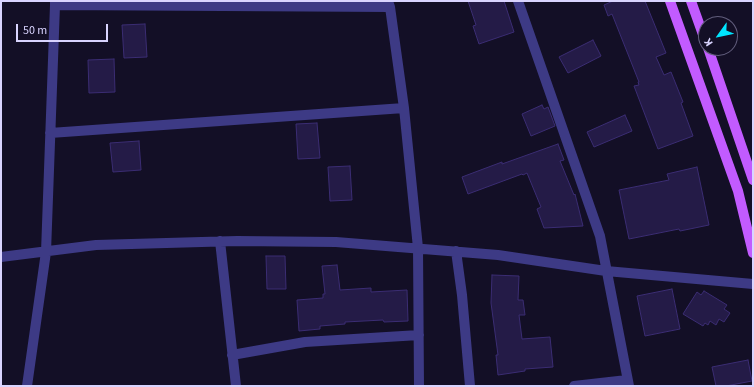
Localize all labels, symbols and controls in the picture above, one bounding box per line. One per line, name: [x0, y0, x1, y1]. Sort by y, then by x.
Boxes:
scale bar: [18, 16, 110, 42]
north arrow: [698, 16, 738, 56]
text: 50 m: [23, 22, 47, 39]
text: K: [700, 35, 716, 49]

